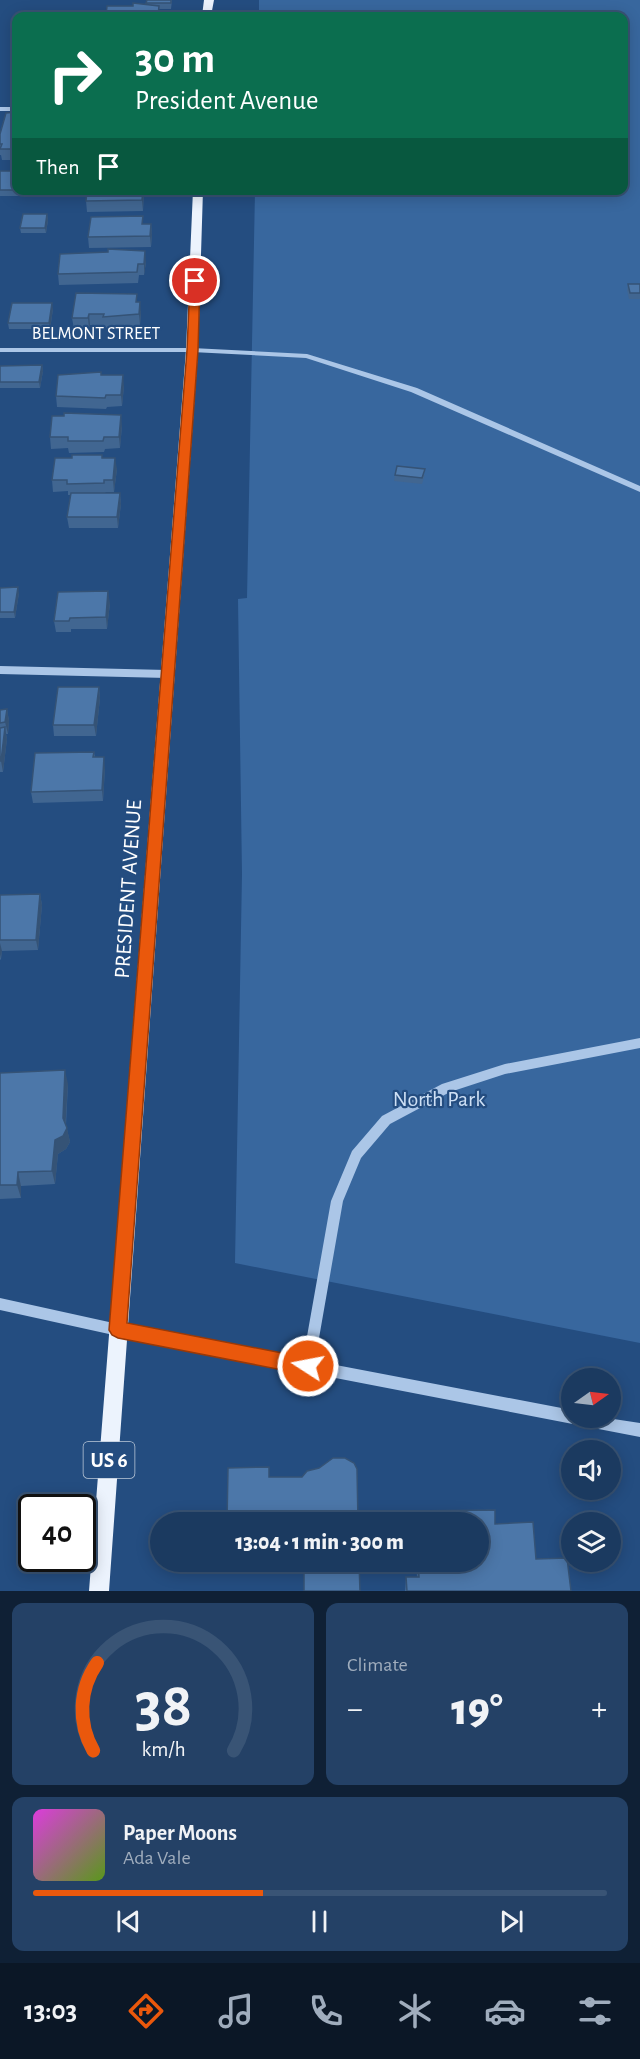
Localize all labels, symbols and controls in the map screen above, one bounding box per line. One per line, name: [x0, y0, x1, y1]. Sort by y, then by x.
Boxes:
icon: right: [36, 36, 114, 114]
text: 30 m: [135, 38, 215, 80]
text: President Avenue: [135, 87, 318, 114]
icon: arrive: [92, 150, 125, 183]
text: Then: [36, 156, 80, 178]
pin: [169, 255, 220, 306]
icon: arrive: [178, 264, 211, 297]
street label: BELMONT STREET: [32, 325, 160, 343]
street label: PRESIDENT AVENUE: [111, 799, 145, 979]
park label: North Park: [393, 1088, 485, 1110]
position arrow: [276, 1334, 340, 1398]
north arrow: [561, 1368, 621, 1428]
map controls: [561, 1368, 621, 1572]
button: sound: [561, 1440, 621, 1500]
road number: US 6: [84, 1442, 134, 1478]
speed limit sign: 40: [18, 1494, 96, 1572]
button: layers: [561, 1512, 621, 1572]
text: 13:04 · 1 min · 300 m: [235, 1531, 404, 1553]
text: Climate: [347, 1655, 408, 1675]
text: 38: [134, 1675, 192, 1737]
text: 19°: [451, 1688, 503, 1733]
text: −: [347, 1693, 363, 1726]
text: +: [591, 1693, 607, 1726]
text: km/h: [141, 1739, 185, 1760]
text: Paper Moons: [123, 1822, 237, 1844]
text: Ada Vale: [123, 1848, 191, 1868]
icon: previous: [112, 1905, 145, 1938]
icon: pause: [303, 1905, 336, 1938]
icon: next: [495, 1905, 528, 1938]
icon: directions: [125, 1990, 167, 2032]
icon: music: [215, 1990, 257, 2032]
icon: phone: [305, 1990, 347, 2032]
icon: climate: [394, 1990, 436, 2032]
icon: car: [484, 1990, 526, 2032]
icon: filters: [574, 1990, 616, 2032]
text: 13:03: [24, 1997, 77, 2024]

